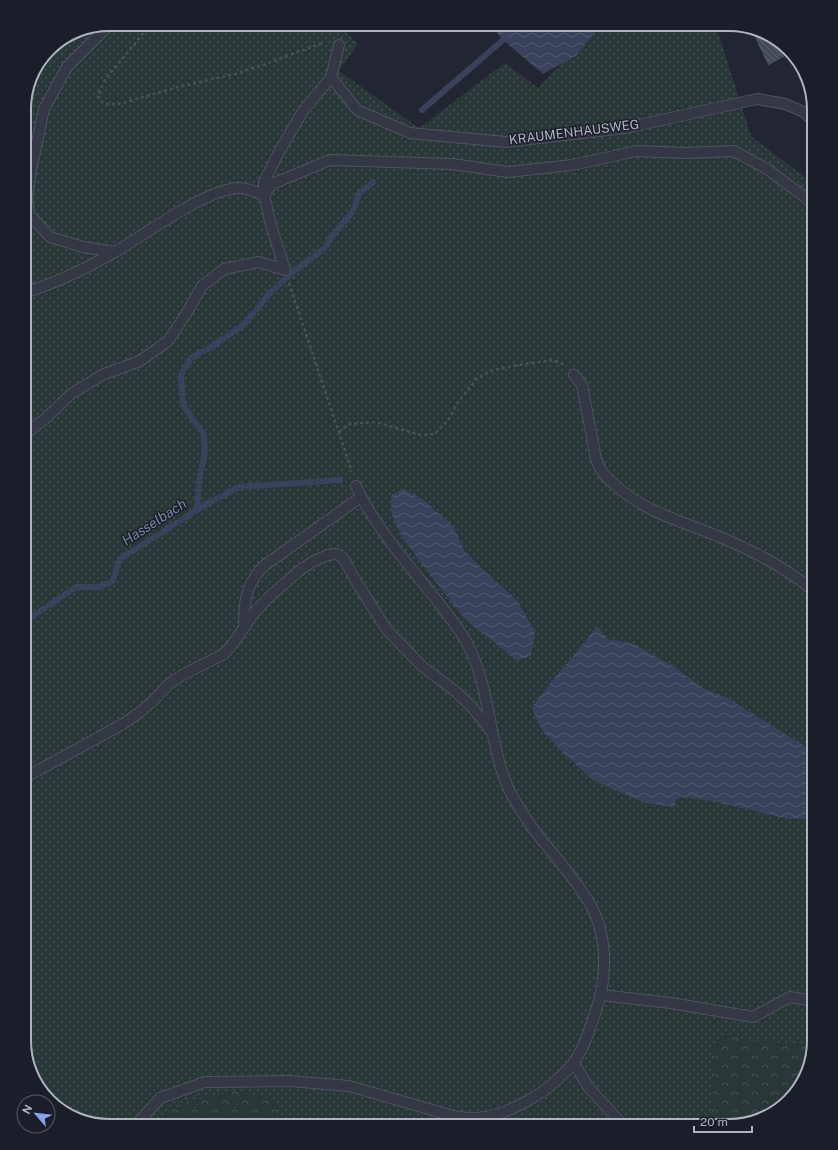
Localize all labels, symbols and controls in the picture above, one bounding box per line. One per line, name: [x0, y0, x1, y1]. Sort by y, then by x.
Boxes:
street label: KRAUMENHAUSWEG: [508, 117, 640, 147]
water label: Hasselbach: [119, 495, 189, 549]
north arrow: [16, 1094, 56, 1134]
text: N: [20, 1103, 34, 1116]
scale bar: [694, 1108, 752, 1134]
text: 20 m: [700, 1115, 728, 1129]

